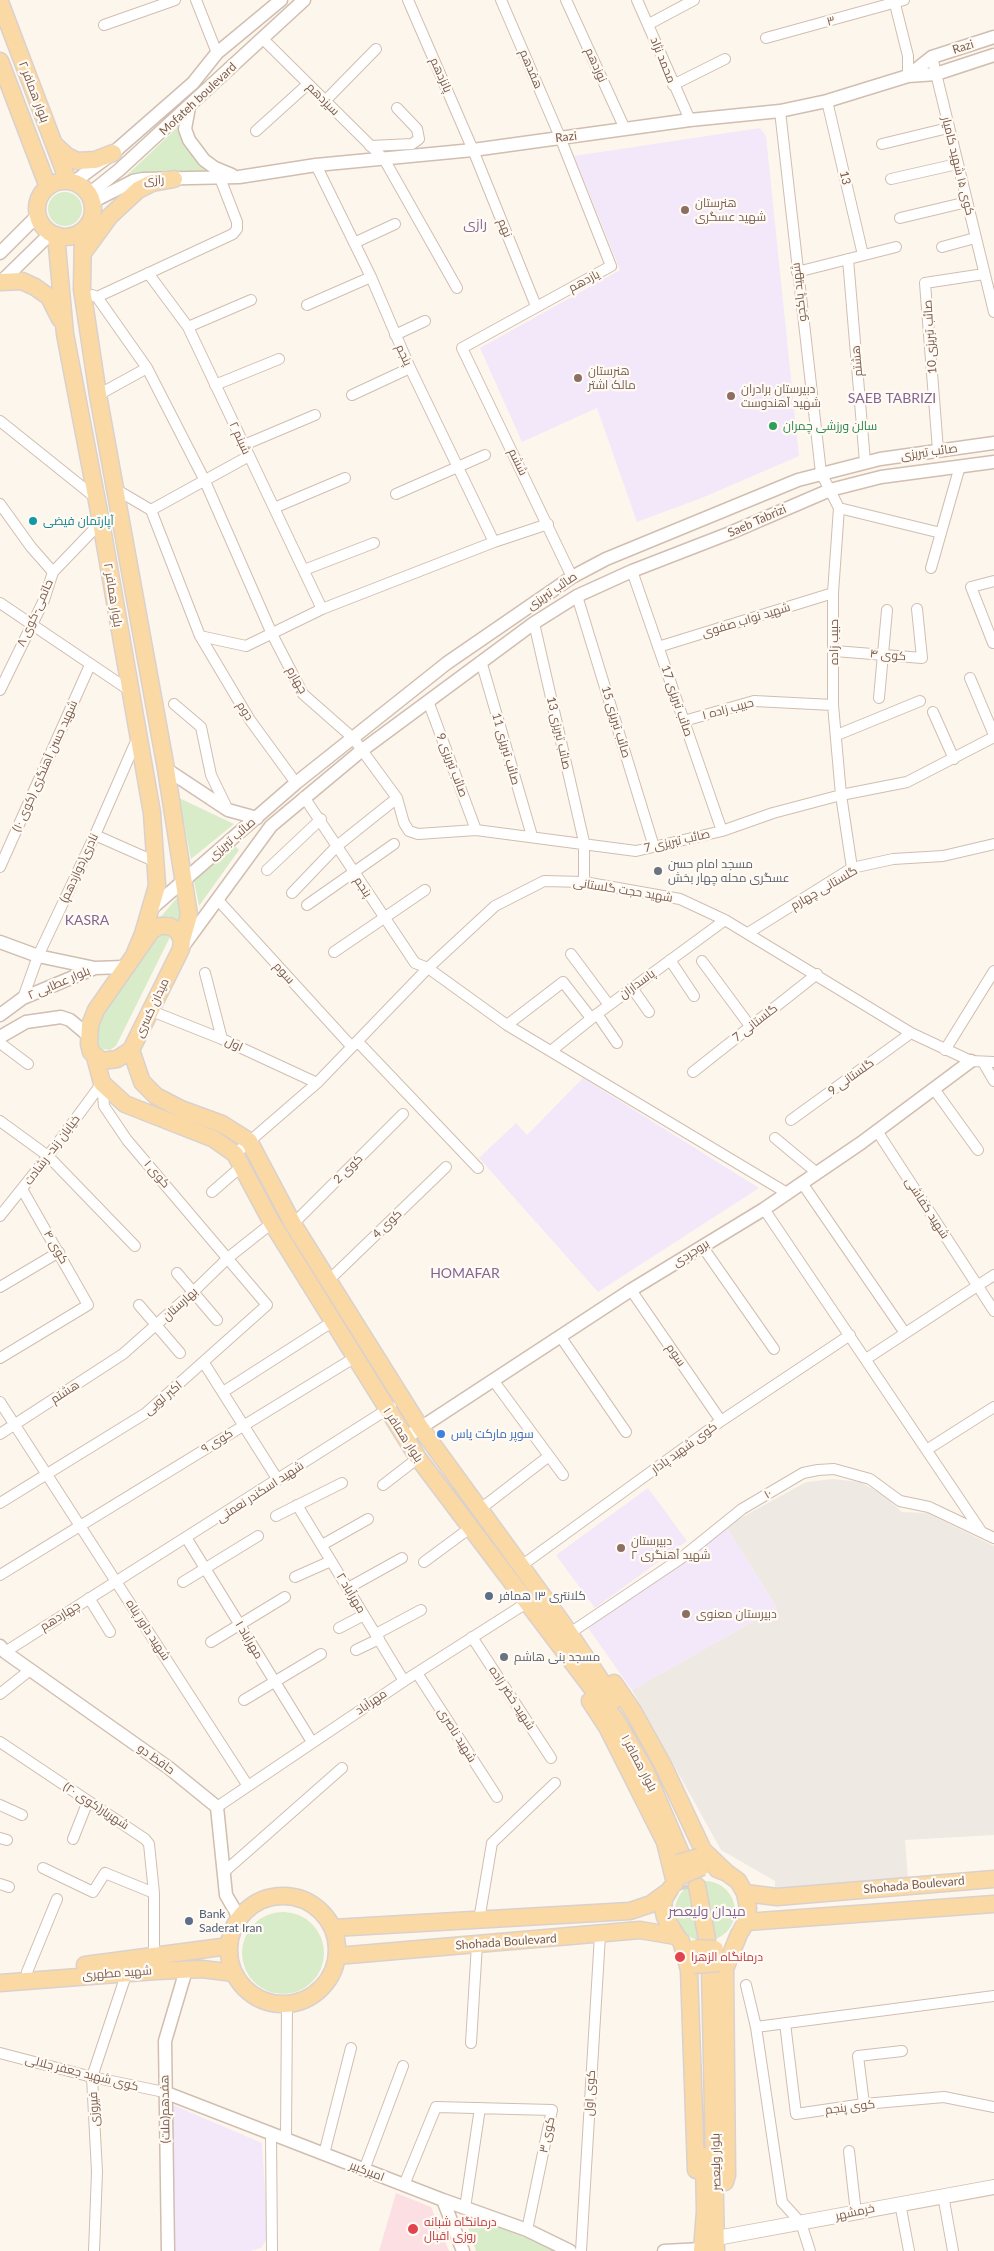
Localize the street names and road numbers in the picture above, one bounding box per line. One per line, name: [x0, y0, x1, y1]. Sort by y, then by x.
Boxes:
street label: ۳: [825, 13, 837, 29]
street label: محمد نژاد: [647, 35, 679, 85]
street label: Razi: [950, 37, 976, 57]
street label: نوزدهم: [582, 45, 610, 85]
street label: هفدهم: [516, 47, 546, 91]
street label: پانزدهم: [427, 55, 455, 95]
street label: بلوار همافر ۲: [16, 59, 52, 125]
street label: Mofateh boulevard: [156, 60, 240, 138]
street label: سیزدهم: [304, 80, 342, 118]
street label: کوی ۱۵ شهید کامیار: [939, 115, 977, 217]
street label: Razi: [554, 129, 578, 145]
street label: 13: [836, 170, 854, 186]
street label: رازی: [143, 172, 165, 188]
street label: نهم: [495, 216, 515, 240]
street label: شهید پاکجو: [788, 262, 810, 322]
street label: یازدهم: [566, 267, 602, 295]
street label: صائب تبریزی 10: [920, 299, 940, 375]
street label: پنجم: [393, 342, 415, 368]
street label: هشتم: [848, 345, 866, 377]
street label: شبنم ۲: [226, 419, 254, 457]
street label: صائب تبریزی: [900, 441, 958, 463]
street label: ششم: [505, 446, 531, 478]
street label: Saeb Tabrizi: [726, 502, 788, 540]
street label: بلوار همافر ۲: [101, 562, 125, 628]
street label: صائب تبریزی: [524, 569, 580, 613]
street label: حاتمی-کوی ۸: [14, 577, 56, 649]
street label: شهید نواب صفوی: [700, 600, 792, 640]
street label: حبیب زاده: [827, 619, 841, 665]
street label: کوی ۴: [869, 646, 907, 664]
street label: چهارم: [284, 664, 310, 696]
street label: صائب تبریزی 17: [658, 664, 696, 738]
street label: صائب تبریزی 15: [598, 684, 634, 760]
street label: صائب تبریزی 13: [544, 695, 574, 771]
street label: حبیب زاده ۱: [701, 695, 755, 723]
street label: شهید حسن آهنگری (کوی ۱۰): [9, 698, 81, 834]
street label: دوم: [234, 699, 256, 723]
street label: صائب تبریزی 11: [489, 711, 523, 787]
street label: صائب تبریزی 9: [433, 731, 471, 799]
street label: صائب تبریزی: [206, 815, 258, 863]
street label: صائب تبریزی 7: [643, 826, 711, 856]
street label: نادری(دوازدهم): [57, 831, 101, 905]
street label: گلستانی چهارم: [788, 863, 860, 913]
street label: پنجم: [351, 874, 375, 900]
street label: شهید حجت گلستانی: [572, 875, 674, 905]
street label: سوم: [270, 959, 298, 987]
street label: بلوار عطایی ۲: [26, 963, 92, 1003]
street label: پاسداران: [616, 966, 658, 1002]
street label: میدان کسری: [132, 976, 172, 1040]
street label: گلستانی 7: [730, 1001, 780, 1045]
street label: اول: [223, 1034, 245, 1054]
street label: گلستانی 9: [825, 1056, 877, 1098]
street label: خیابان زند- رشادت: [21, 1112, 83, 1188]
street label: کوی 2: [330, 1151, 366, 1187]
street label: کوی ۱: [141, 1157, 173, 1191]
street label: شهید کفاشی: [902, 1175, 952, 1241]
street label: کوی 4: [369, 1207, 405, 1241]
street label: کوی ۴: [41, 1228, 71, 1266]
street label: بروجردی: [670, 1236, 712, 1270]
street label: بهارستان: [159, 1284, 201, 1324]
street label: سوم: [663, 1341, 689, 1369]
street label: هشتم: [48, 1377, 82, 1407]
street label: اکبر لویی: [141, 1378, 185, 1418]
street label: بلوار همافر ۱: [380, 1405, 426, 1465]
street label: کوی شهید پادار: [648, 1419, 720, 1477]
street label: کوی ۹: [199, 1426, 235, 1456]
street label: شهید اسکندر نعمتی: [214, 1458, 306, 1526]
street label: ۱۰: [761, 1486, 775, 1502]
street label: مهرآباد ۲: [333, 1570, 369, 1616]
street label: شهید داور پناه: [123, 1597, 173, 1663]
street label: چهاردهم: [37, 1598, 83, 1634]
street label: مهرآباد ۱: [232, 1618, 266, 1662]
street label: شهید خضر زاده: [486, 1663, 538, 1733]
street label: مهرآباد: [352, 1686, 390, 1718]
street label: شهید ناصری: [435, 1705, 479, 1765]
street label: بلوار همافر ۱: [618, 1732, 660, 1794]
street label: حافظ دو: [135, 1741, 177, 1777]
street label: شهریار(کوی ۲۰): [60, 1779, 132, 1833]
street label: Shohada Boulevard: [863, 1873, 965, 1897]
street label: Shohada Boulevard: [455, 1931, 557, 1953]
street label: شهید مطهری: [82, 1963, 152, 1983]
street label: کوی شهید جعفر جلالی: [24, 2052, 140, 2094]
street label: کوی اول: [582, 2070, 598, 2116]
street label: هفدهم(ملت): [157, 2075, 173, 2143]
street label: فیروزی: [86, 2091, 102, 2127]
street label: کوی پنجم: [824, 2097, 876, 2117]
street label: کوی ۳: [536, 2116, 558, 2154]
street label: بلوار ولیعصر: [708, 2133, 724, 2191]
street label: امیرکبیر: [348, 2158, 386, 2184]
street label: خرمشهر: [834, 2201, 876, 2223]

